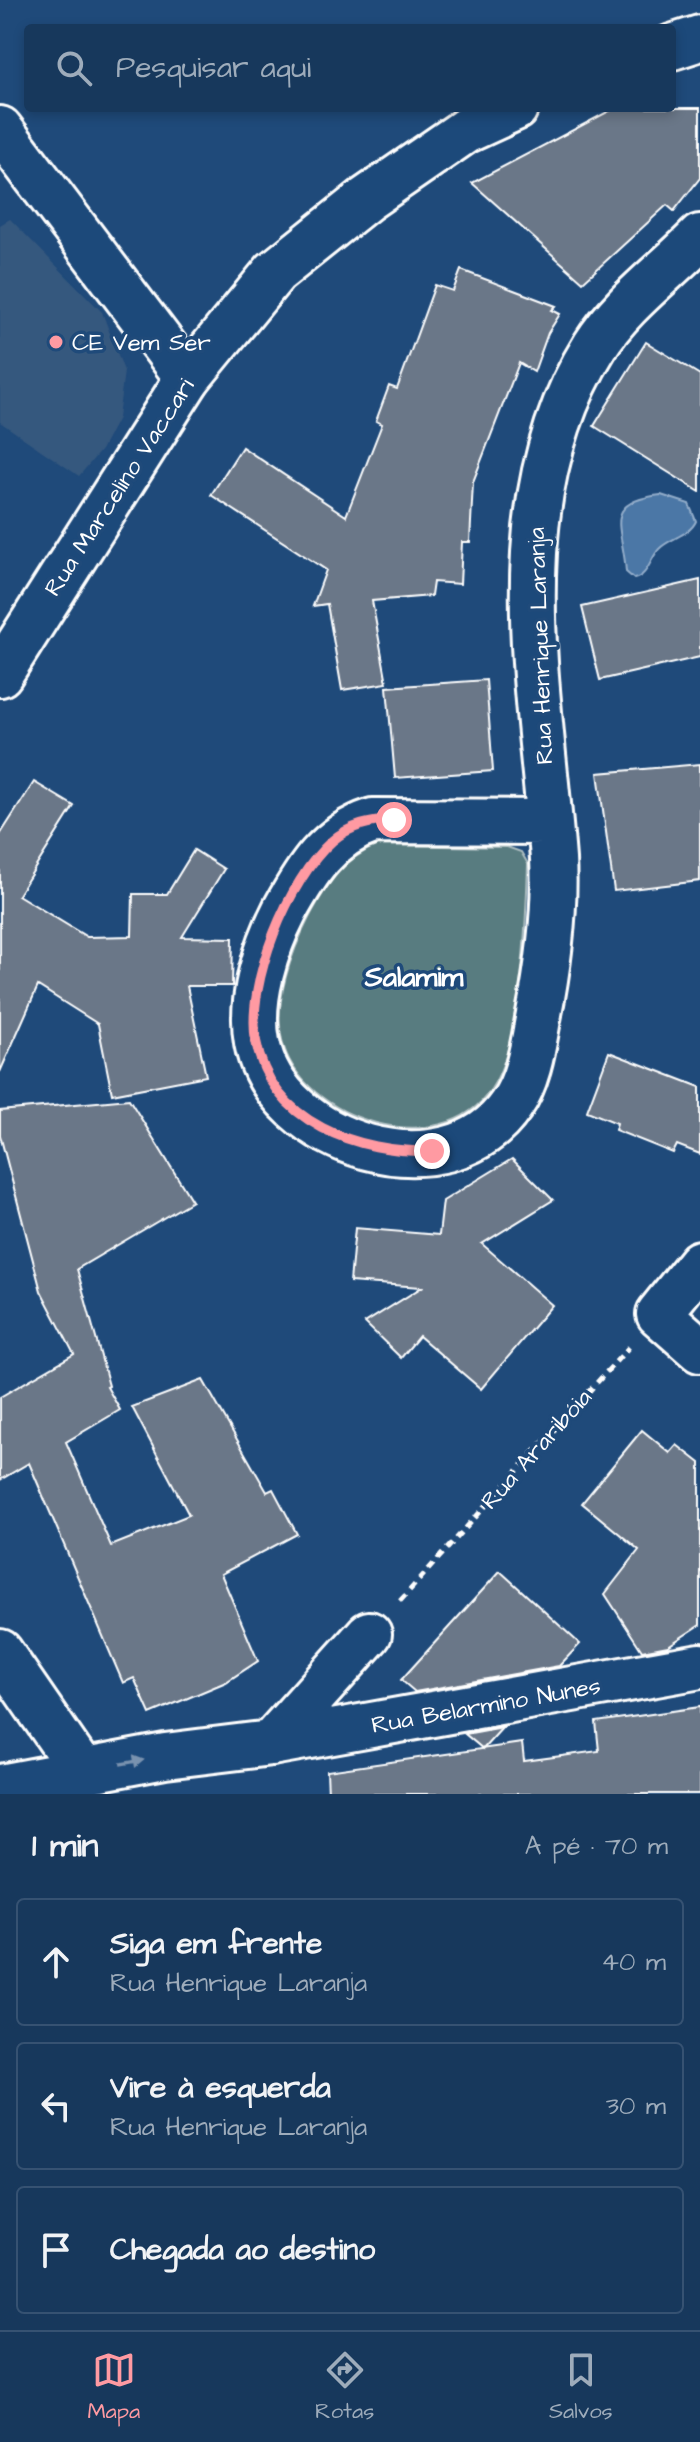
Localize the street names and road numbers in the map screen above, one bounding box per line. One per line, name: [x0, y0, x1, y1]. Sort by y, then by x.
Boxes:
street label: Rua Marcelino Vaccari: [36, 372, 203, 603]
street label: Rua Henrique Laranja: [520, 527, 562, 765]
street label: Rua Araribóia: [473, 1382, 600, 1517]
street label: Rua Belarmino Nunes: [369, 1669, 603, 1743]

